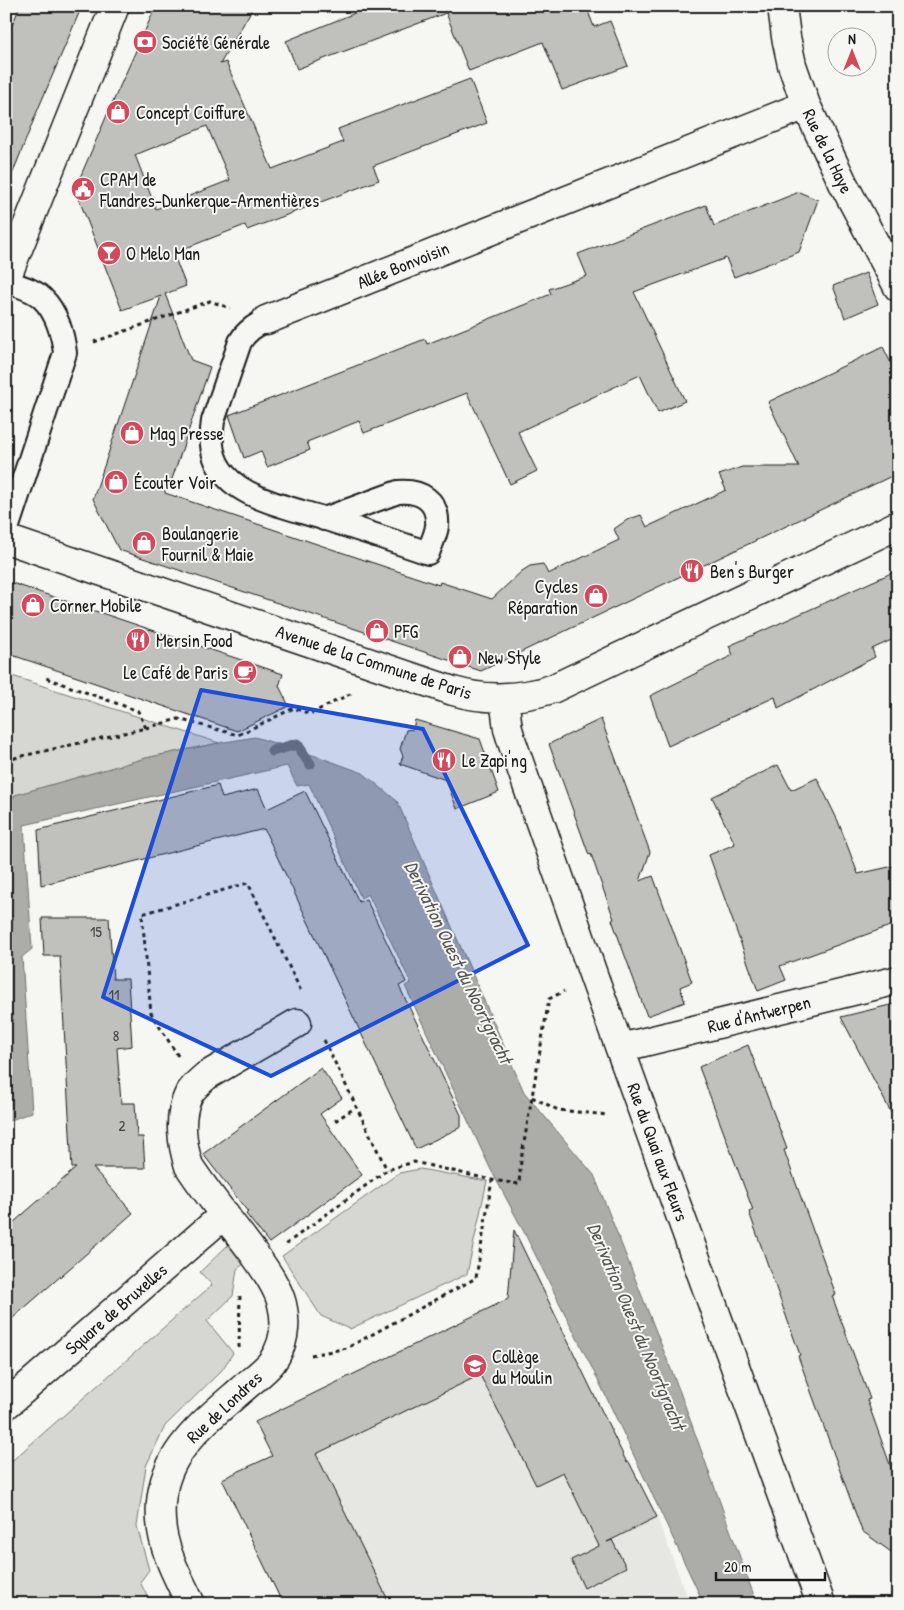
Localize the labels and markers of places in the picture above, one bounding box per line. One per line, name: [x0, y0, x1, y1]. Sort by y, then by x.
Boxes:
bank icon: Société Générale: [132, 29, 158, 55]
place label: Société Générale: [162, 30, 270, 55]
shop icon: Concept Coiffure: [105, 99, 131, 125]
place label: Concept Coiffure: [136, 100, 245, 125]
place label: CPAM de Flandres-Dunkerque-Armentières: [99, 167, 319, 213]
public building icon: CPAM de Flandres-Dunkerque-Armentières: [70, 176, 96, 202]
bar icon: O Melo Man: [96, 240, 122, 266]
place label: O Melo Man: [126, 241, 200, 266]
shop icon: Mag Presse: [119, 420, 145, 446]
place label: Mag Presse: [150, 421, 224, 446]
shop icon: Écouter Voir: [103, 469, 129, 495]
place label: Écouter Voir: [134, 470, 216, 495]
place label: Boulangerie Fournil & Maie: [161, 521, 254, 567]
shop icon: Boulangerie Fournil & Maie: [131, 530, 157, 556]
restaurant icon: Ben's Burger: [679, 558, 705, 584]
place label: Ben's Burger: [710, 559, 794, 584]
place label: Cycles Réparation: [508, 574, 578, 620]
shop icon: Cycles Réparation: [583, 583, 609, 609]
shop icon: Corner Mobile: [20, 592, 46, 618]
place label: Corner Mobile: [50, 593, 142, 618]
shop icon: PFG: [364, 618, 390, 644]
place label: PFG: [394, 619, 418, 644]
restaurant icon: Mersin Food: [125, 627, 151, 653]
place label: Mersin Food: [156, 628, 232, 653]
shop icon: New Style: [447, 644, 473, 670]
place label: New Style: [478, 645, 541, 670]
cafe icon: Le Café de Paris: [232, 659, 258, 685]
place label: Le Café de Paris: [123, 660, 228, 685]
restaurant icon: Le Zapi'ng: [431, 747, 457, 773]
place label: Le Zapi'ng: [462, 748, 527, 773]
place label: Collège du Moulin: [492, 1344, 552, 1390]
school or university icon: Collège du Moulin: [462, 1353, 488, 1379]

